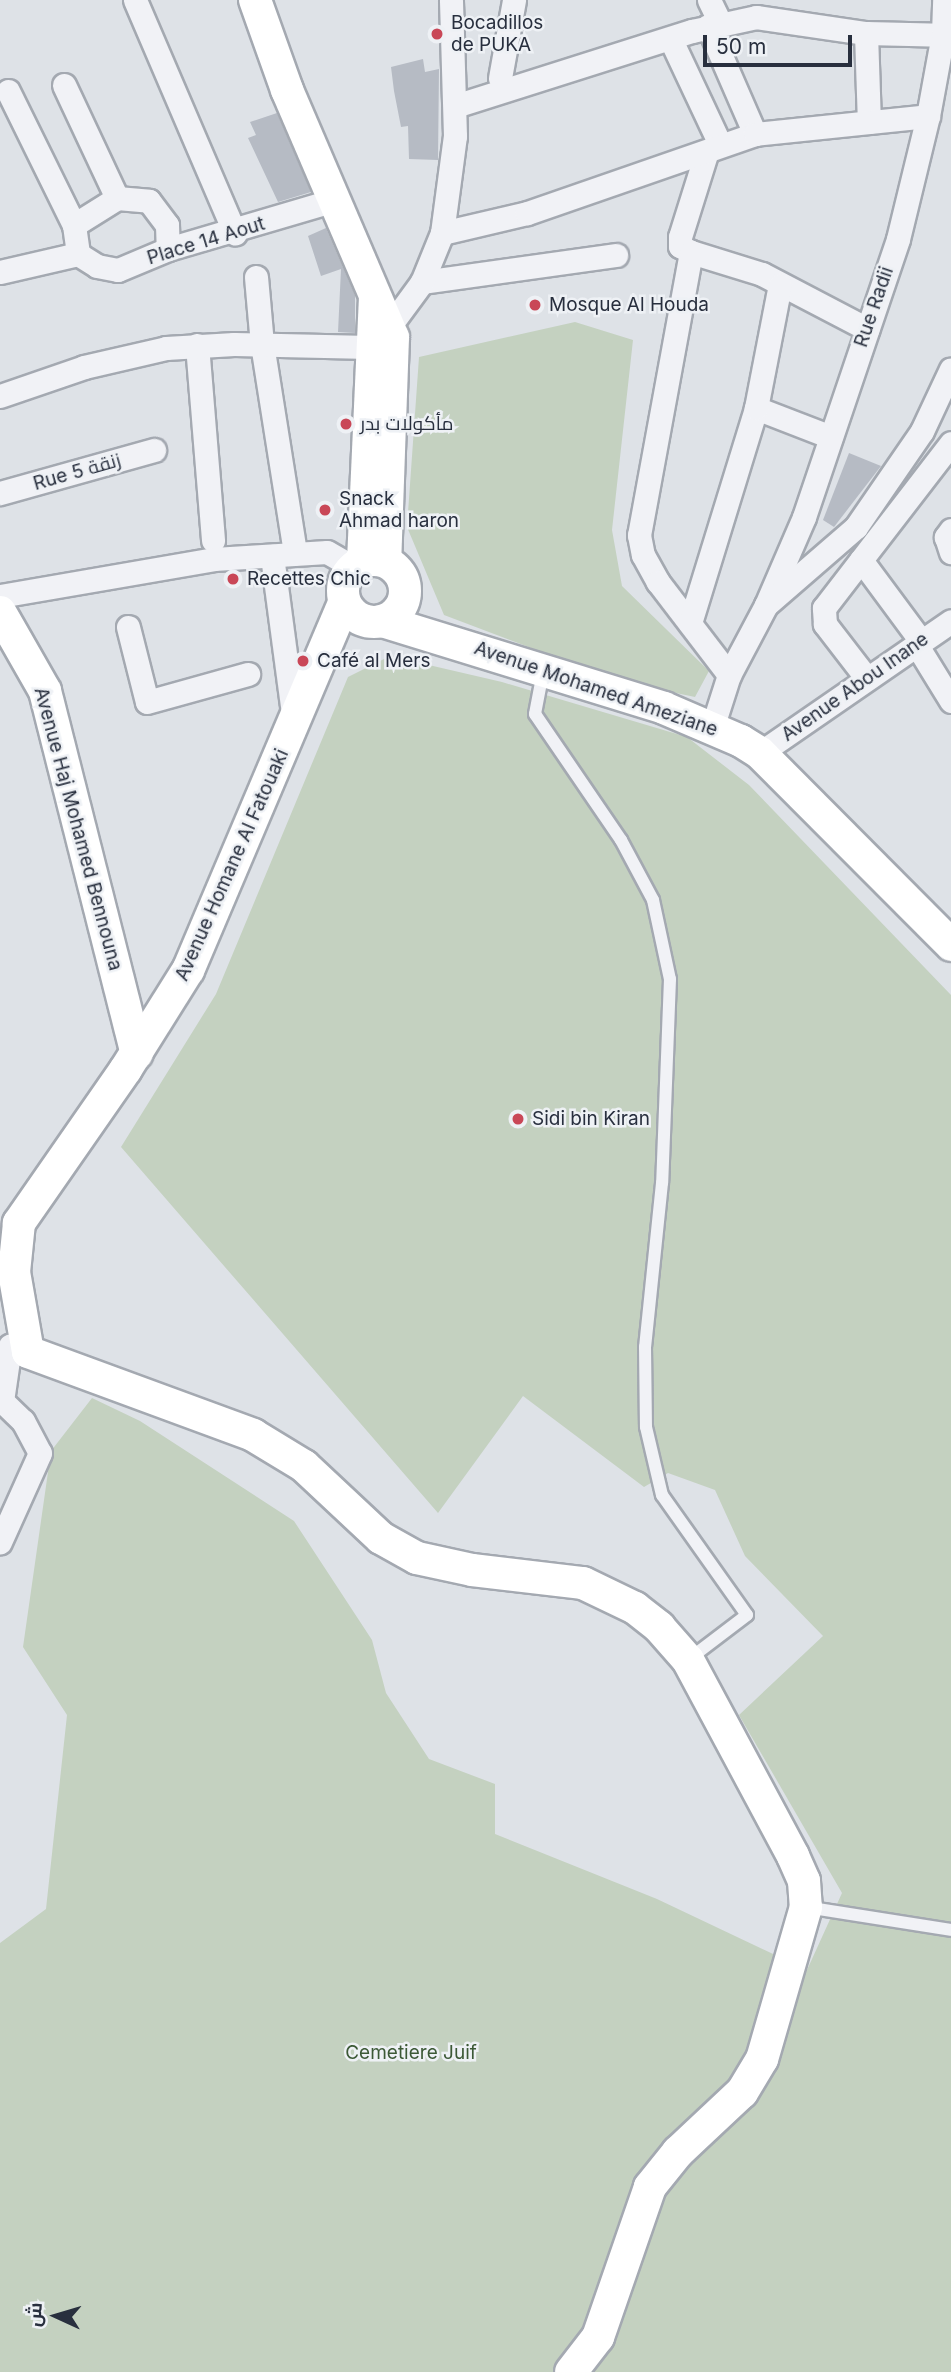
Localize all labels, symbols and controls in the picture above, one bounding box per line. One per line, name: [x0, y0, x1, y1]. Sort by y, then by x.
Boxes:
place label: Bocadillos de PUKA: [451, 12, 543, 56]
scale bar: [706, 21, 855, 65]
marker: Bocadillos de PUKA: [429, 26, 445, 42]
text: 50 m: [716, 34, 766, 59]
street label: Place 14 Aout: [144, 212, 268, 270]
street label: Rue Radii: [850, 264, 898, 350]
place label: Mosque Al Houda: [549, 294, 709, 316]
marker: Mosque Al Houda: [527, 297, 543, 313]
place label: مأكولات بدر: [360, 413, 453, 435]
marker: مأكولات بدر: [338, 416, 354, 432]
street label: Rue 5 زنقة: [31, 449, 123, 495]
place label: Snack Ahmad haron: [339, 488, 459, 532]
marker: Snack Ahmad haron: [317, 502, 333, 518]
place label: Recettes Chic: [247, 568, 371, 590]
marker: Recettes Chic: [225, 571, 241, 587]
street label: Avenue Abou Inane: [777, 628, 933, 746]
street label: Avenue Mohamed Ameziane: [471, 637, 721, 741]
place label: Café al Mers: [317, 650, 430, 672]
marker: Café al Mers: [295, 653, 311, 669]
street label: Avenue Haj Mohamed Bennouna: [29, 685, 127, 973]
street label: Avenue Homane Al Fatouaki: [170, 746, 294, 984]
place label: Sidi bin Kiran: [532, 1108, 650, 1130]
marker: Sidi bin Kiran: [510, 1111, 526, 1127]
park label: Cemetiere Juif: [345, 2042, 477, 2064]
north arrow: [21, 2281, 91, 2351]
text: ش: [22, 2302, 47, 2327]

